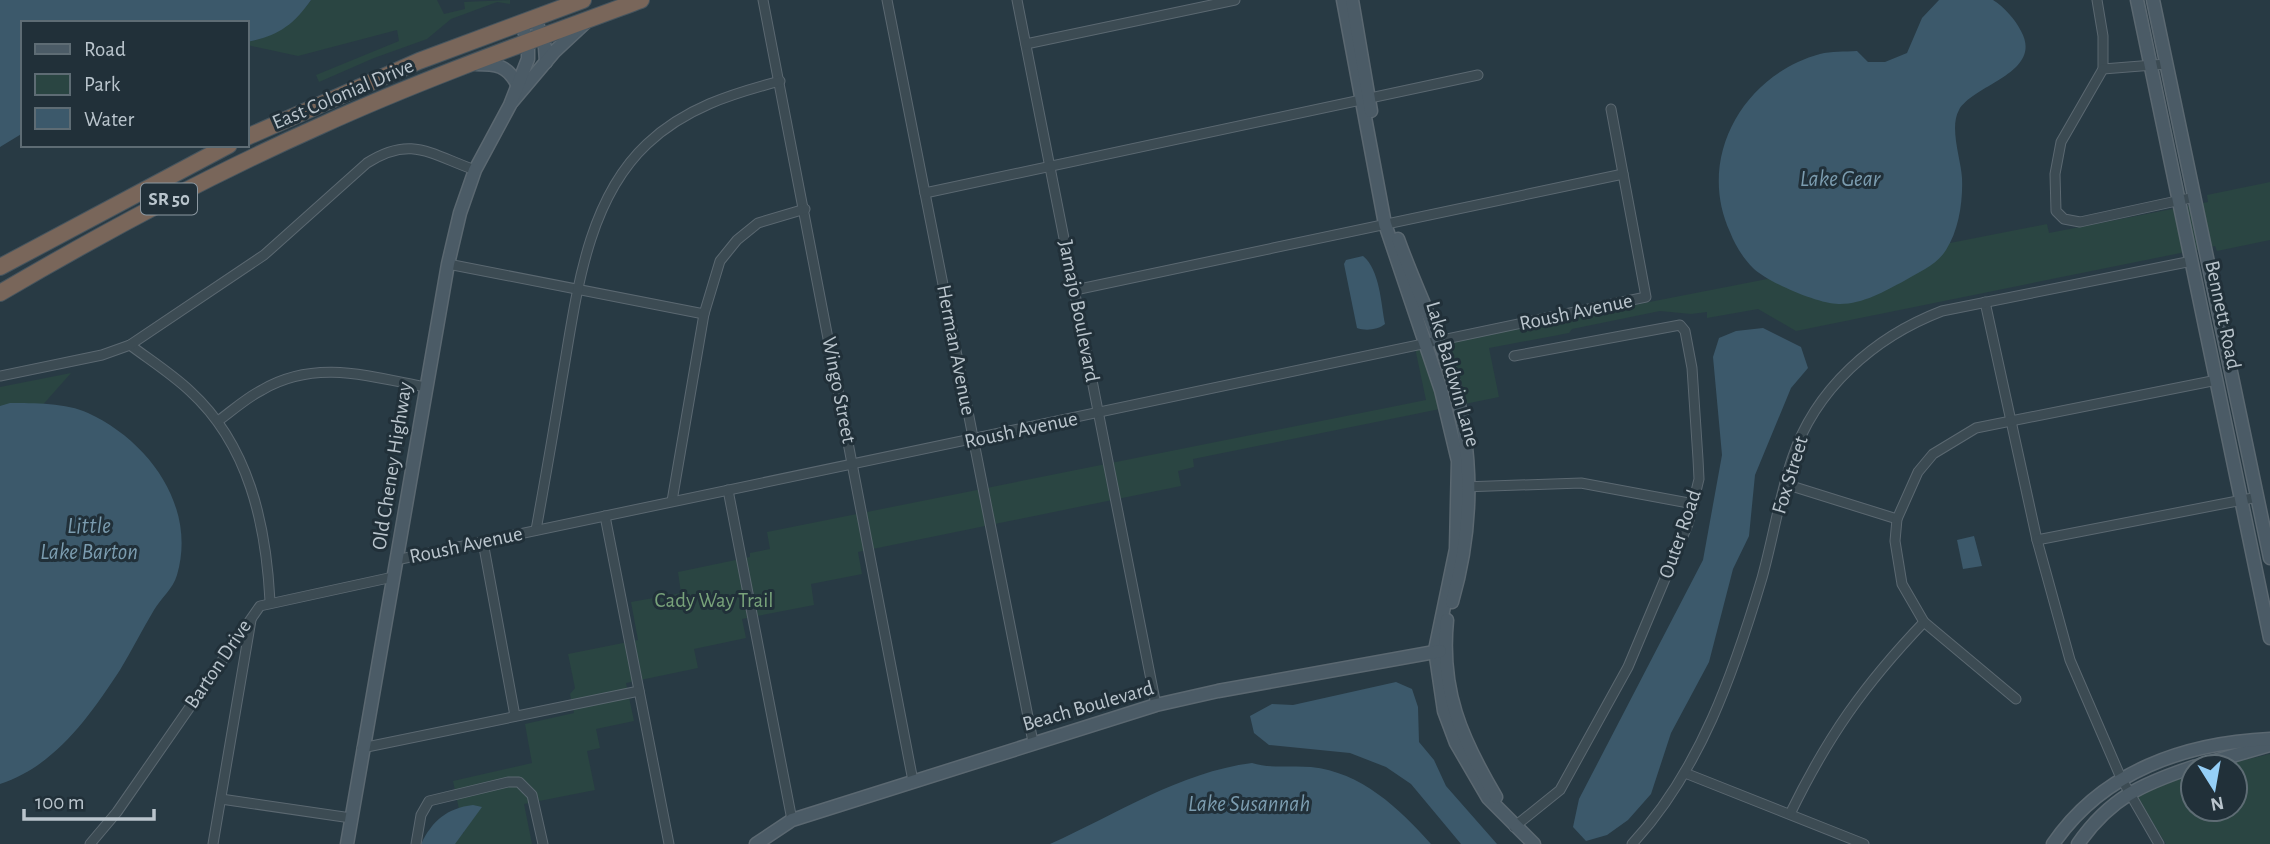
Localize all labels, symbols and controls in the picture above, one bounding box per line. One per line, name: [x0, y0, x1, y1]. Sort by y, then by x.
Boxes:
legend: [21, 21, 248, 147]
text: Road: [84, 39, 126, 60]
street label: East Colonial Drive: [269, 55, 417, 133]
text: Park: [84, 74, 121, 95]
text: Water: [84, 109, 134, 130]
water label: Lake Gear: [1800, 168, 1881, 191]
road number: SR 50: [141, 183, 197, 214]
street label: Jamajo Boulevard: [1055, 238, 1103, 384]
street label: Bennett Road: [2201, 259, 2245, 371]
street label: Herman Avenue: [933, 283, 979, 417]
street label: Roush Avenue: [1517, 290, 1635, 334]
street label: Lake Baldwin Lane: [1422, 299, 1484, 449]
street label: Wingo Street: [818, 335, 860, 445]
street label: Old Cheney Highway: [368, 381, 416, 551]
street label: Roush Avenue: [962, 408, 1080, 452]
street label: Fox Street: [1768, 433, 1812, 517]
street label: Outer Road: [1655, 487, 1705, 581]
water label: Little Lake Barton: [40, 515, 138, 564]
street label: Roush Avenue: [407, 523, 525, 567]
park label: Cady Way Trail: [655, 590, 773, 611]
street label: Barton Drive: [181, 616, 255, 712]
street label: Beach Boulevard: [1020, 677, 1156, 735]
north arrow: [2179, 753, 2249, 823]
scale bar: [24, 778, 154, 822]
text: 100 m: [35, 792, 85, 813]
water label: Lake Susannah: [1188, 793, 1310, 816]
text: N: [2209, 793, 2225, 814]

